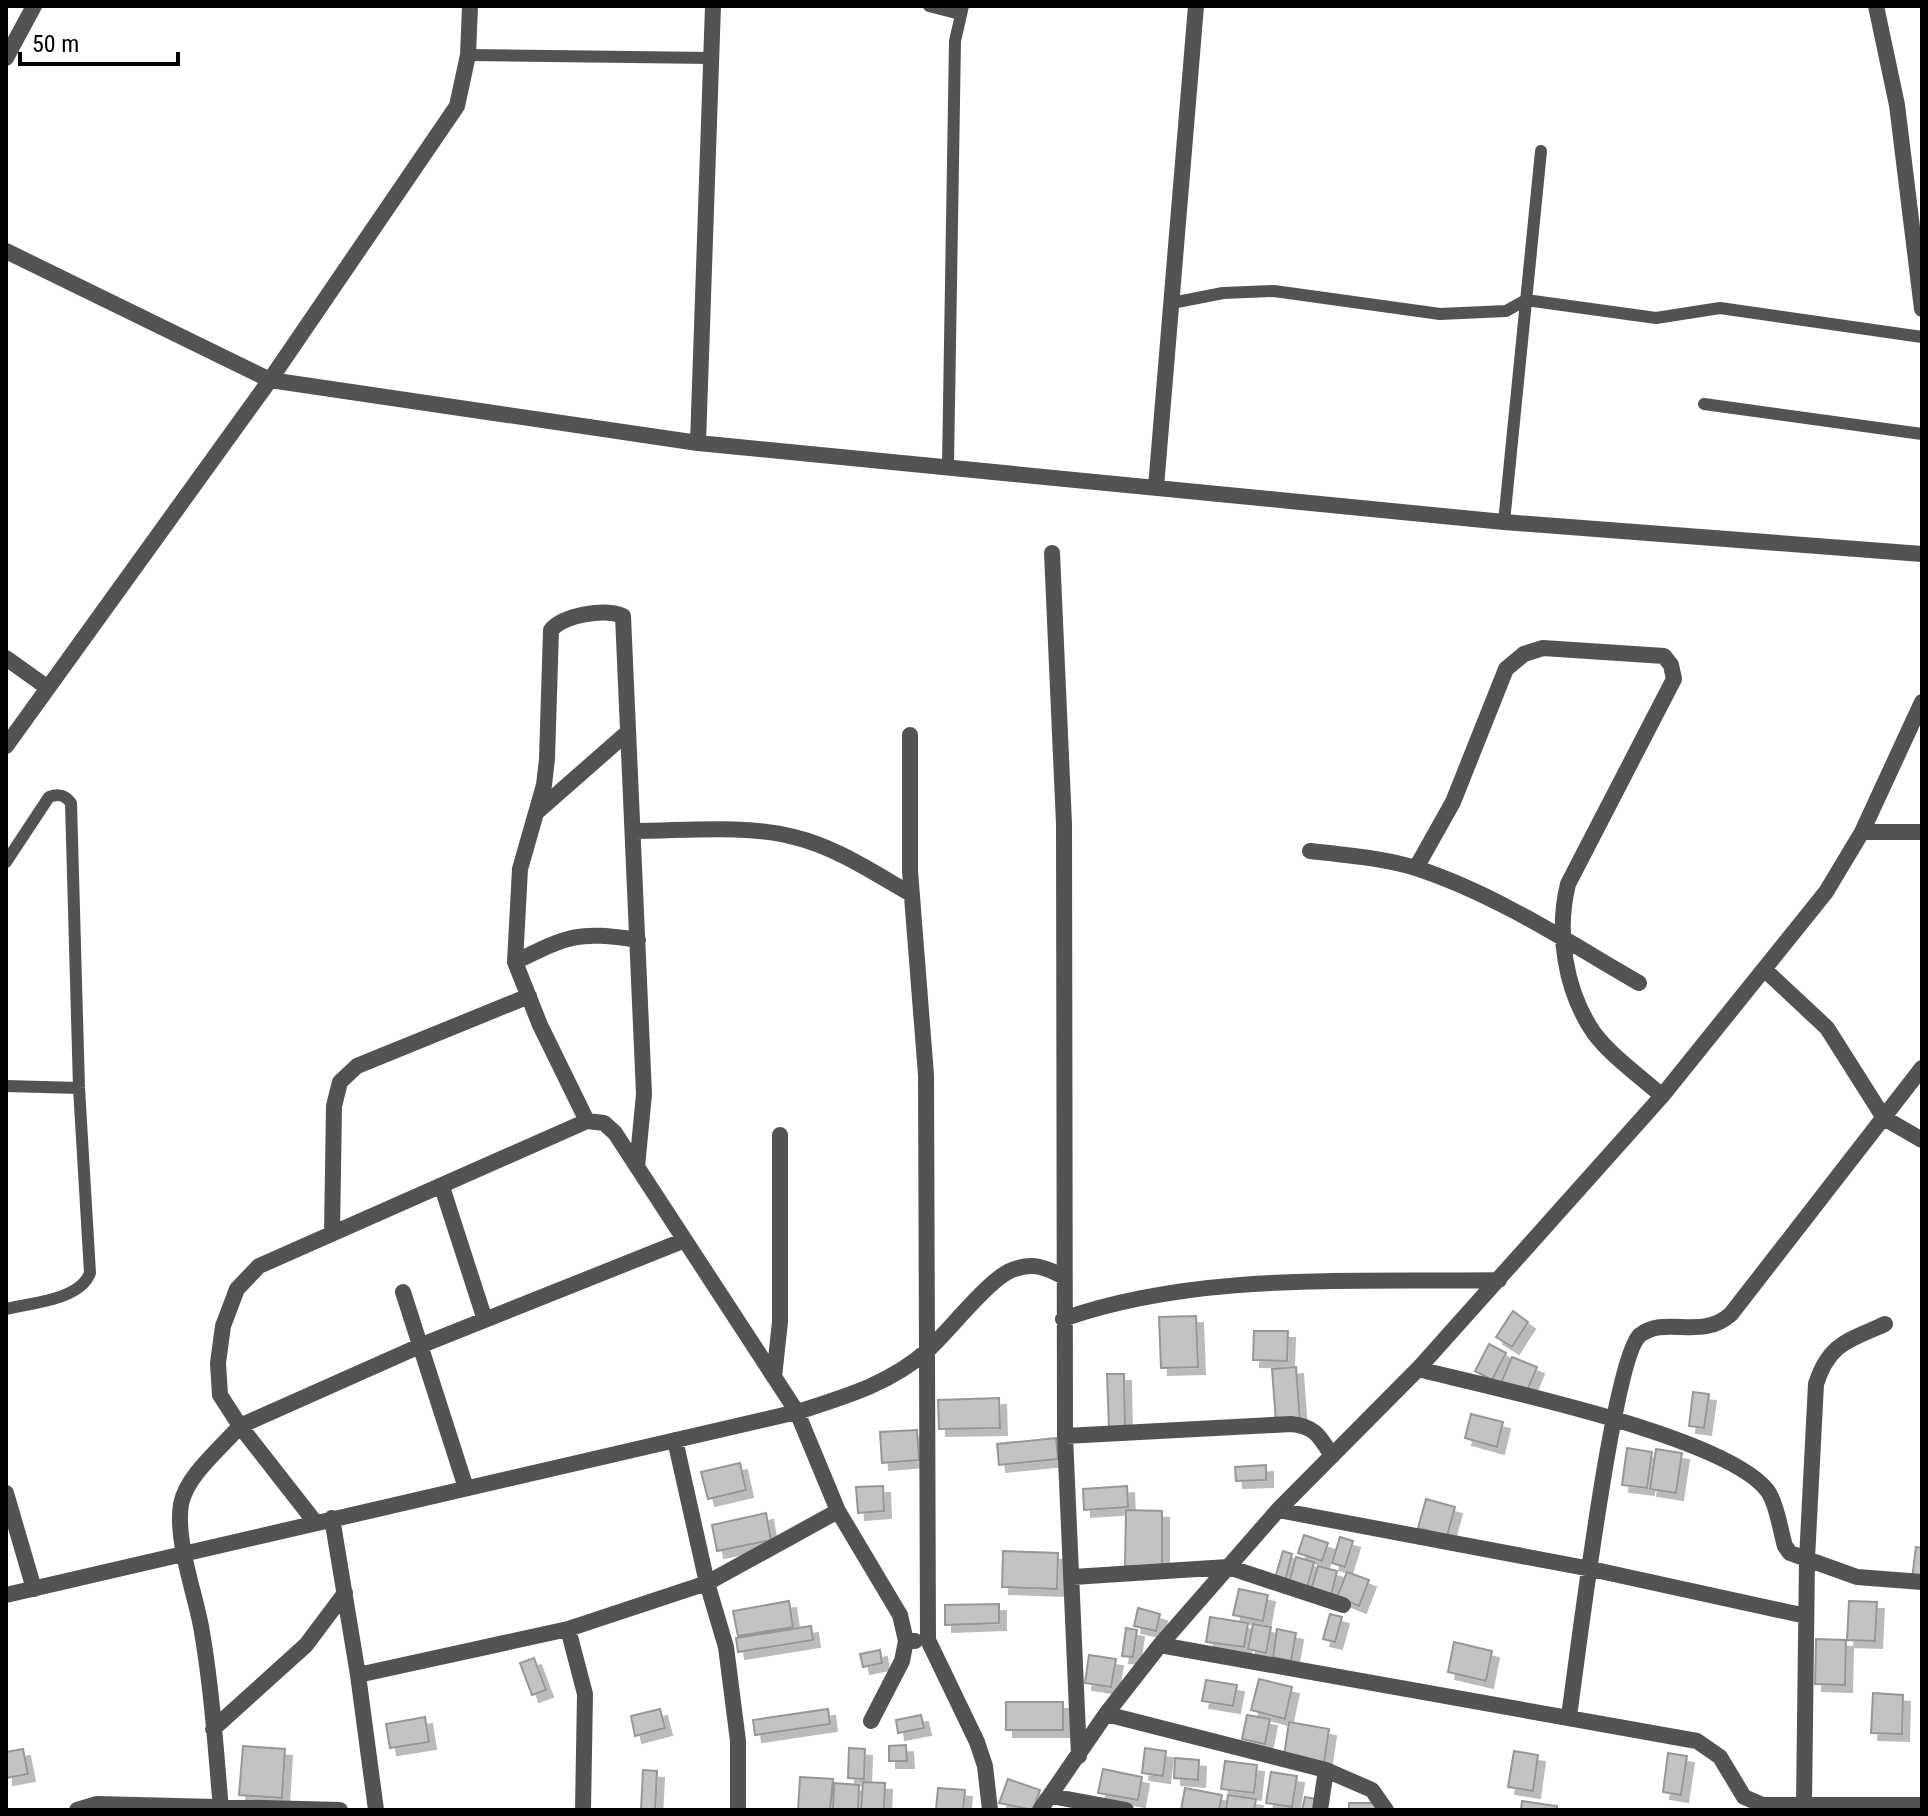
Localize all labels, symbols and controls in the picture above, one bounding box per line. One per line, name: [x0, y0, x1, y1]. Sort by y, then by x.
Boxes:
scale bar: [20, 16, 178, 66]
text: 50 m: [32, 30, 79, 58]

